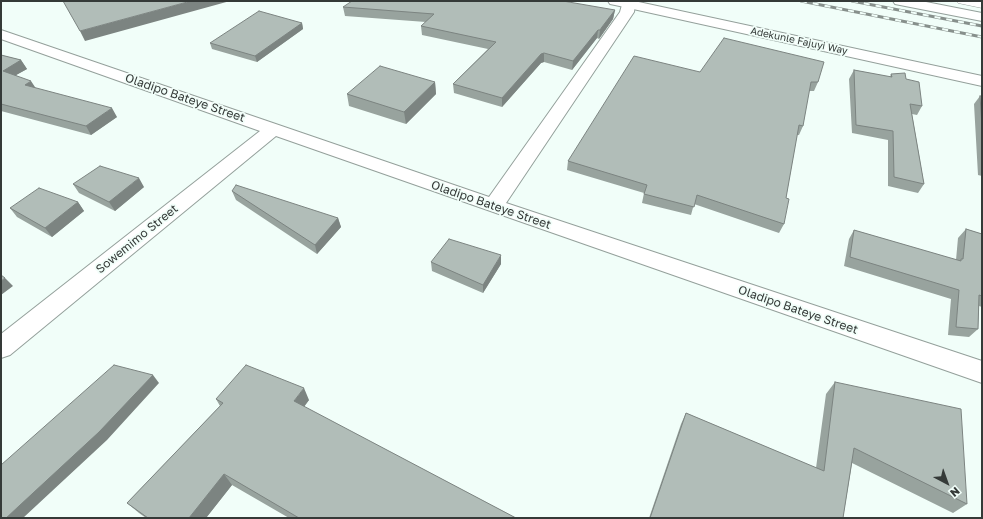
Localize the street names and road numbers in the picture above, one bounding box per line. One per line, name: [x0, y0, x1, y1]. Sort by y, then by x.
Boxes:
street label: Adekunle Fajuyi Way: [749, 25, 849, 57]
street label: Oladipo Bateye Street: [123, 71, 247, 125]
street label: Oladipo Bateye Street: [429, 178, 553, 232]
street label: Sowemimo Street: [93, 201, 181, 277]
street label: Oladipo Bateye Street: [736, 283, 860, 337]

